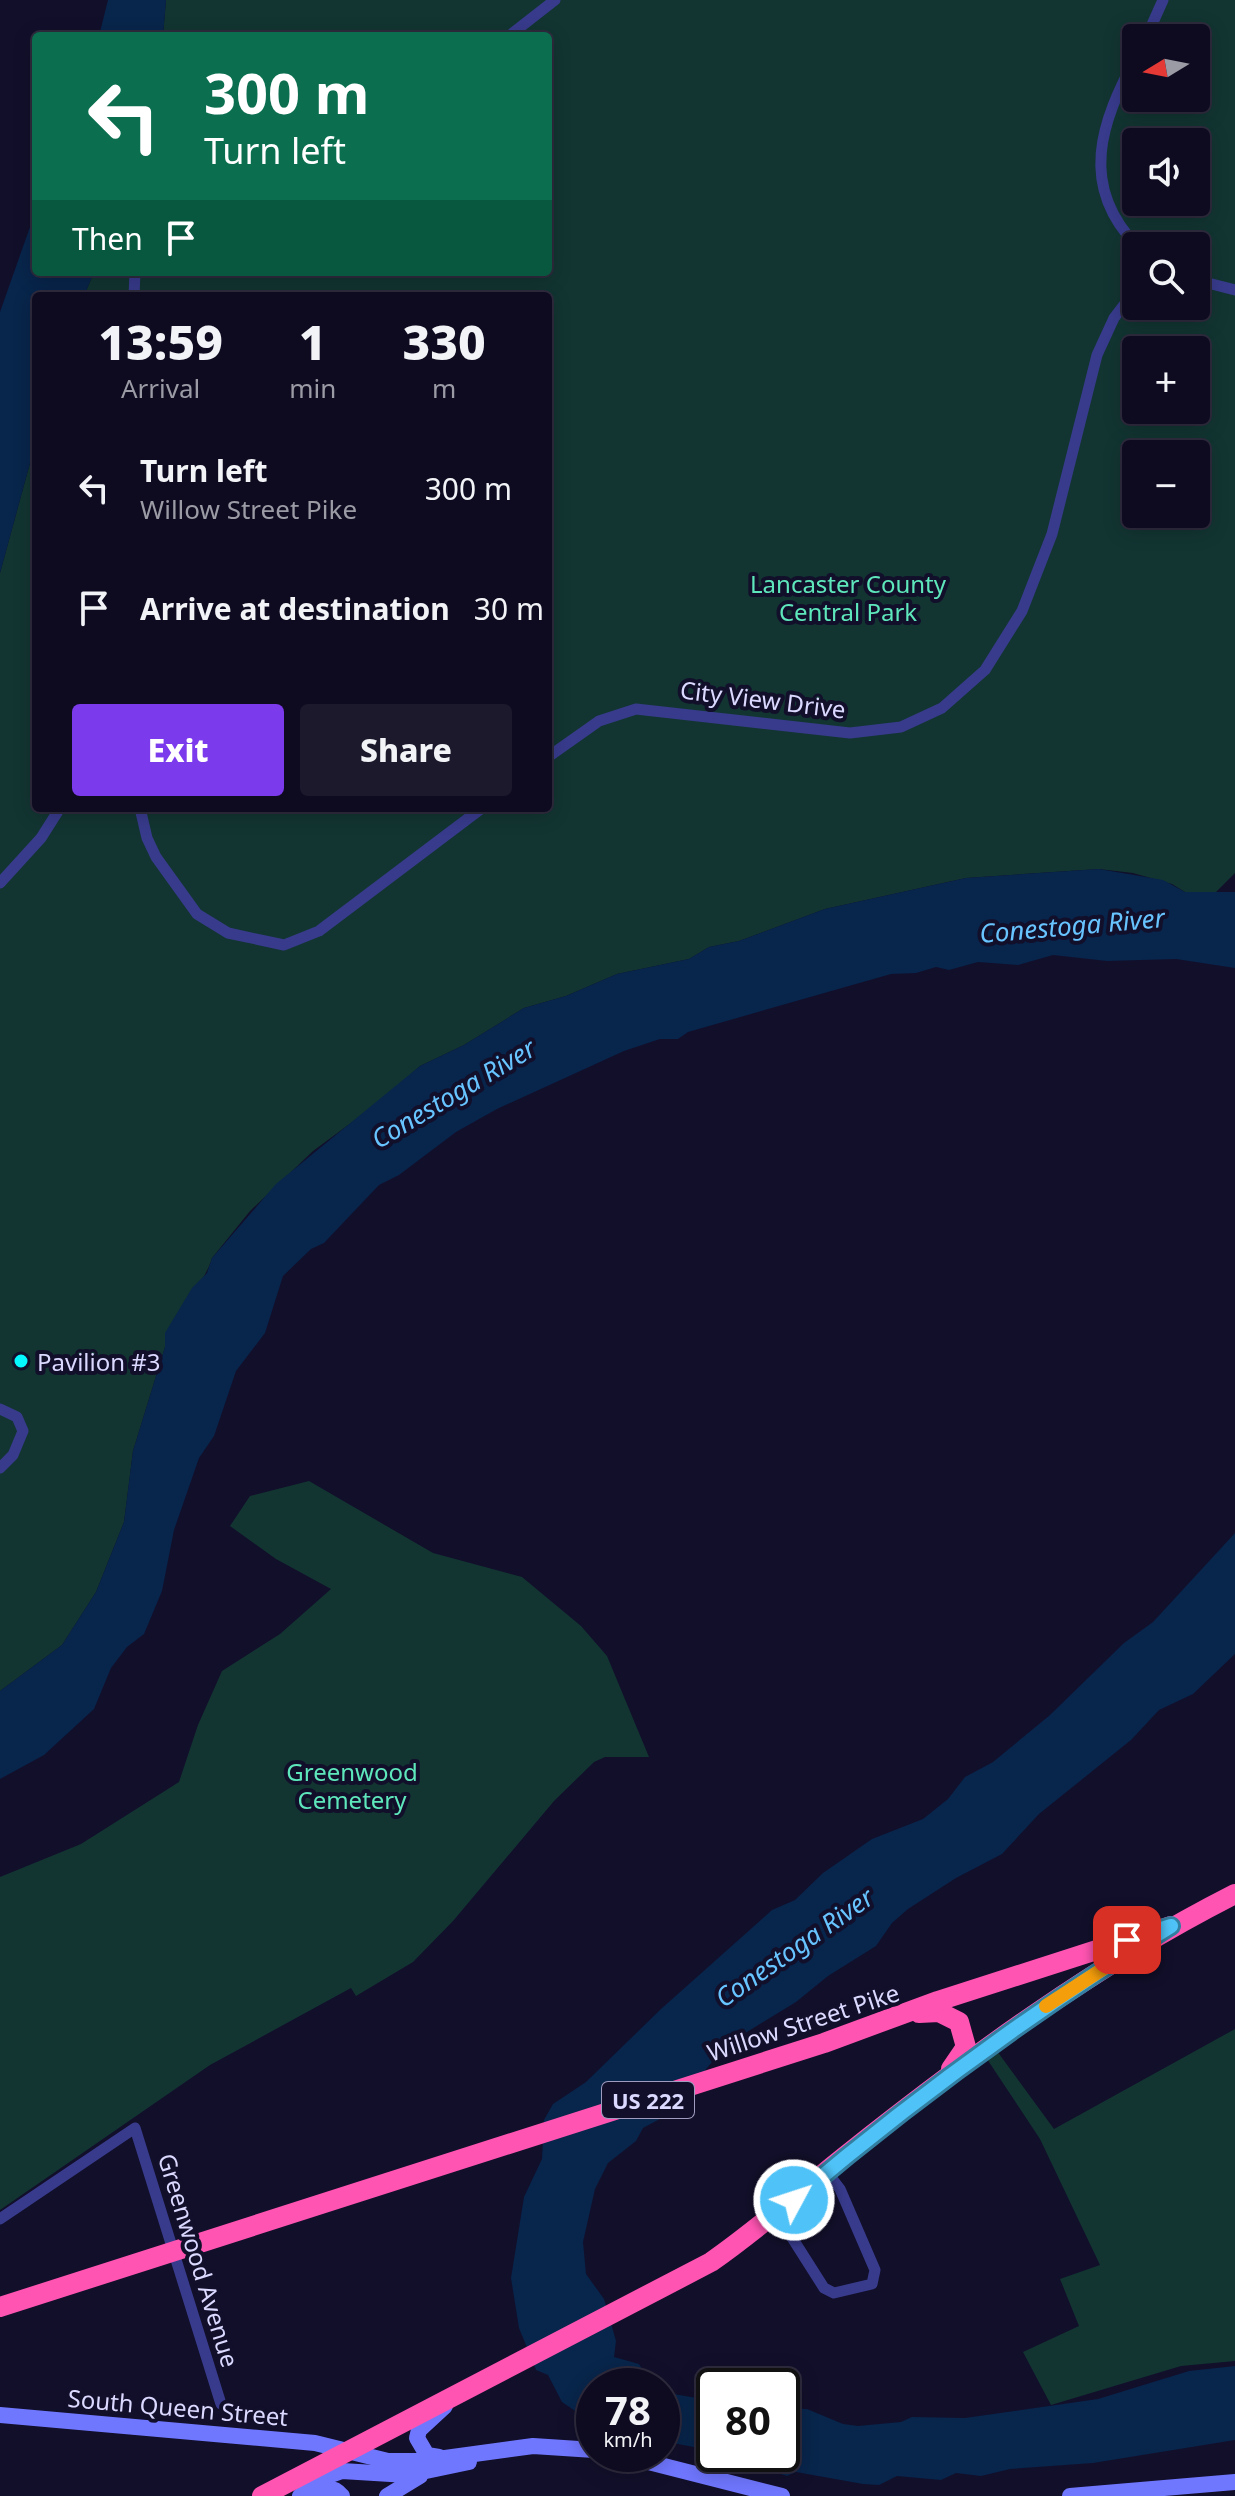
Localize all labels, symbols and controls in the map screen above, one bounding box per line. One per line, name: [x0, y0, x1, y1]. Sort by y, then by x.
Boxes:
north arrow: [1122, 24, 1210, 112]
map controls: [1122, 24, 1210, 528]
text: 300 m: [204, 54, 369, 130]
icon: left: [72, 64, 176, 168]
text: Turn left: [204, 126, 346, 175]
button: sound: [1122, 128, 1210, 216]
icon: arrive: [159, 216, 203, 260]
text: Then: [72, 218, 143, 259]
button: search: [1122, 232, 1210, 320]
text: 13:59: [98, 309, 223, 374]
text: 1: [299, 309, 327, 374]
text: 330: [403, 309, 486, 374]
button: +: [1122, 336, 1210, 424]
text: Arrival: [121, 370, 200, 406]
text: min: [289, 370, 336, 406]
text: m: [432, 370, 456, 406]
button: −: [1122, 440, 1210, 528]
text: Turn left: [140, 450, 268, 491]
icon: left: [72, 466, 116, 510]
text: 300 m: [425, 468, 512, 509]
text: Willow Street Pike: [140, 491, 357, 527]
park label: Lancaster County Central Park: [750, 567, 947, 628]
icon: arrive: [72, 586, 116, 630]
text: Arrive at destination: [140, 588, 450, 629]
text: 30 m: [474, 588, 544, 629]
street label: City View Drive: [678, 672, 848, 726]
button: Exit: [72, 704, 284, 796]
button: Share: [300, 704, 512, 796]
water label: Conestoga River: [978, 899, 1168, 951]
water label: Conestoga River: [364, 1029, 543, 1156]
place label: Pavilion #3: [37, 1345, 161, 1378]
marker: Pavilion #3: [12, 1352, 30, 1370]
park label: Greenwood Cemetery: [286, 1755, 418, 1816]
water label: Conestoga River: [707, 1878, 882, 2015]
pin: [1093, 1906, 1161, 1974]
icon: arrive: [1105, 1918, 1149, 1962]
street label: Willow Street Pike: [703, 1975, 903, 2069]
road number: US 222: [602, 2082, 694, 2118]
street label: Greenwood Avenue: [151, 2149, 247, 2371]
position arrow: [752, 2158, 836, 2242]
speed limit sign: 80: [696, 2368, 800, 2472]
street label: South Queen Street: [66, 2381, 290, 2433]
text: 78: [605, 2382, 651, 2437]
text: km/h: [603, 2426, 653, 2453]

